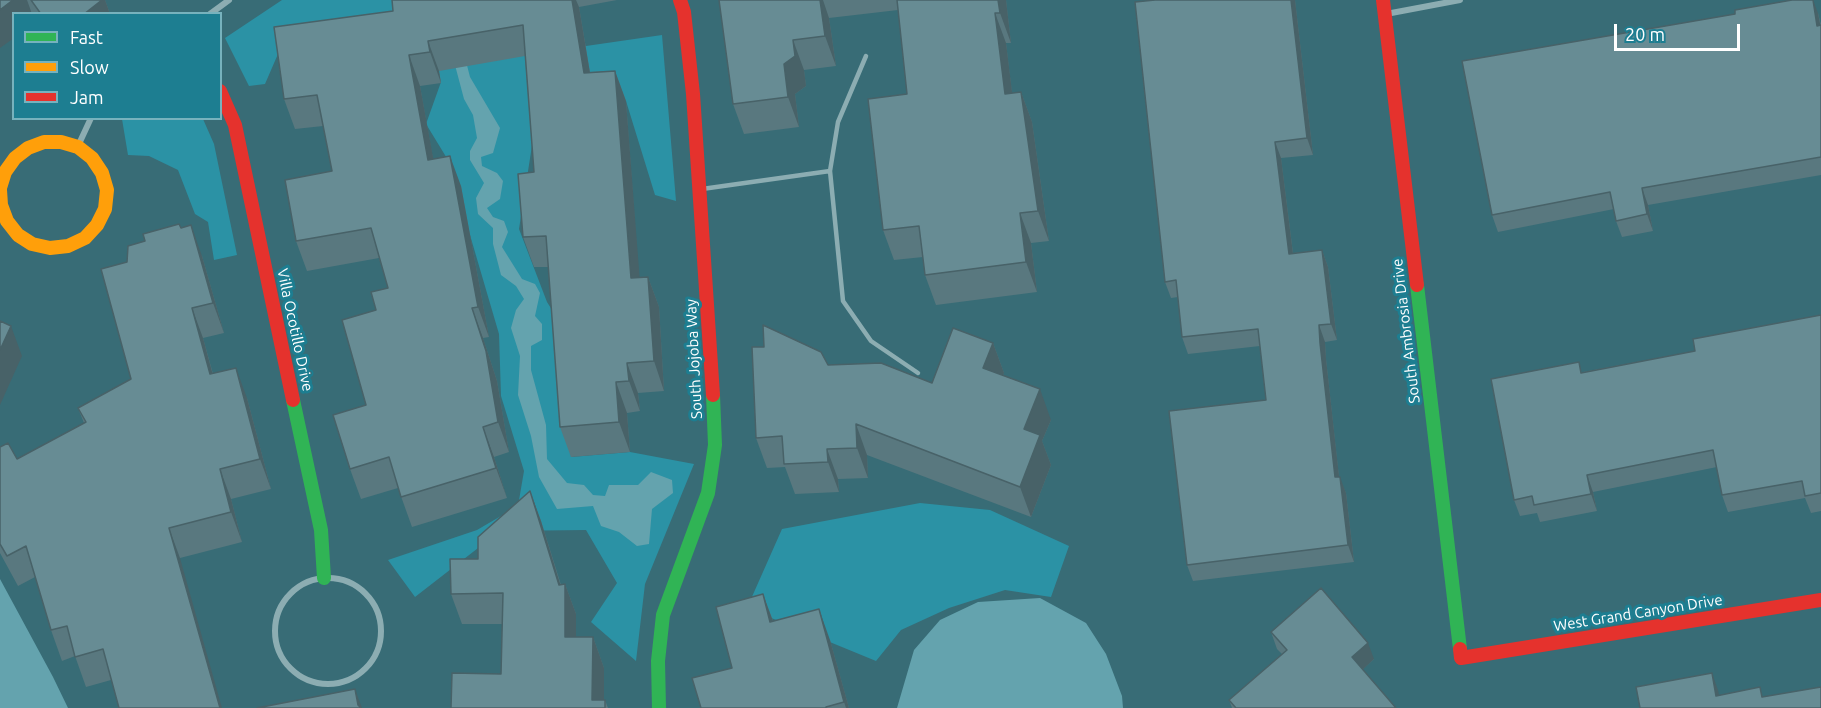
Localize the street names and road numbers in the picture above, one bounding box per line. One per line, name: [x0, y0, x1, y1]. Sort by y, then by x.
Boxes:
street label: South Ambrosia Drive: [1388, 258, 1424, 404]
street label: Villa Ocotillo Drive: [273, 267, 317, 393]
street label: South Jojoba Way: [682, 299, 706, 419]
street label: West Grand Canyon Drive: [1552, 591, 1724, 635]

